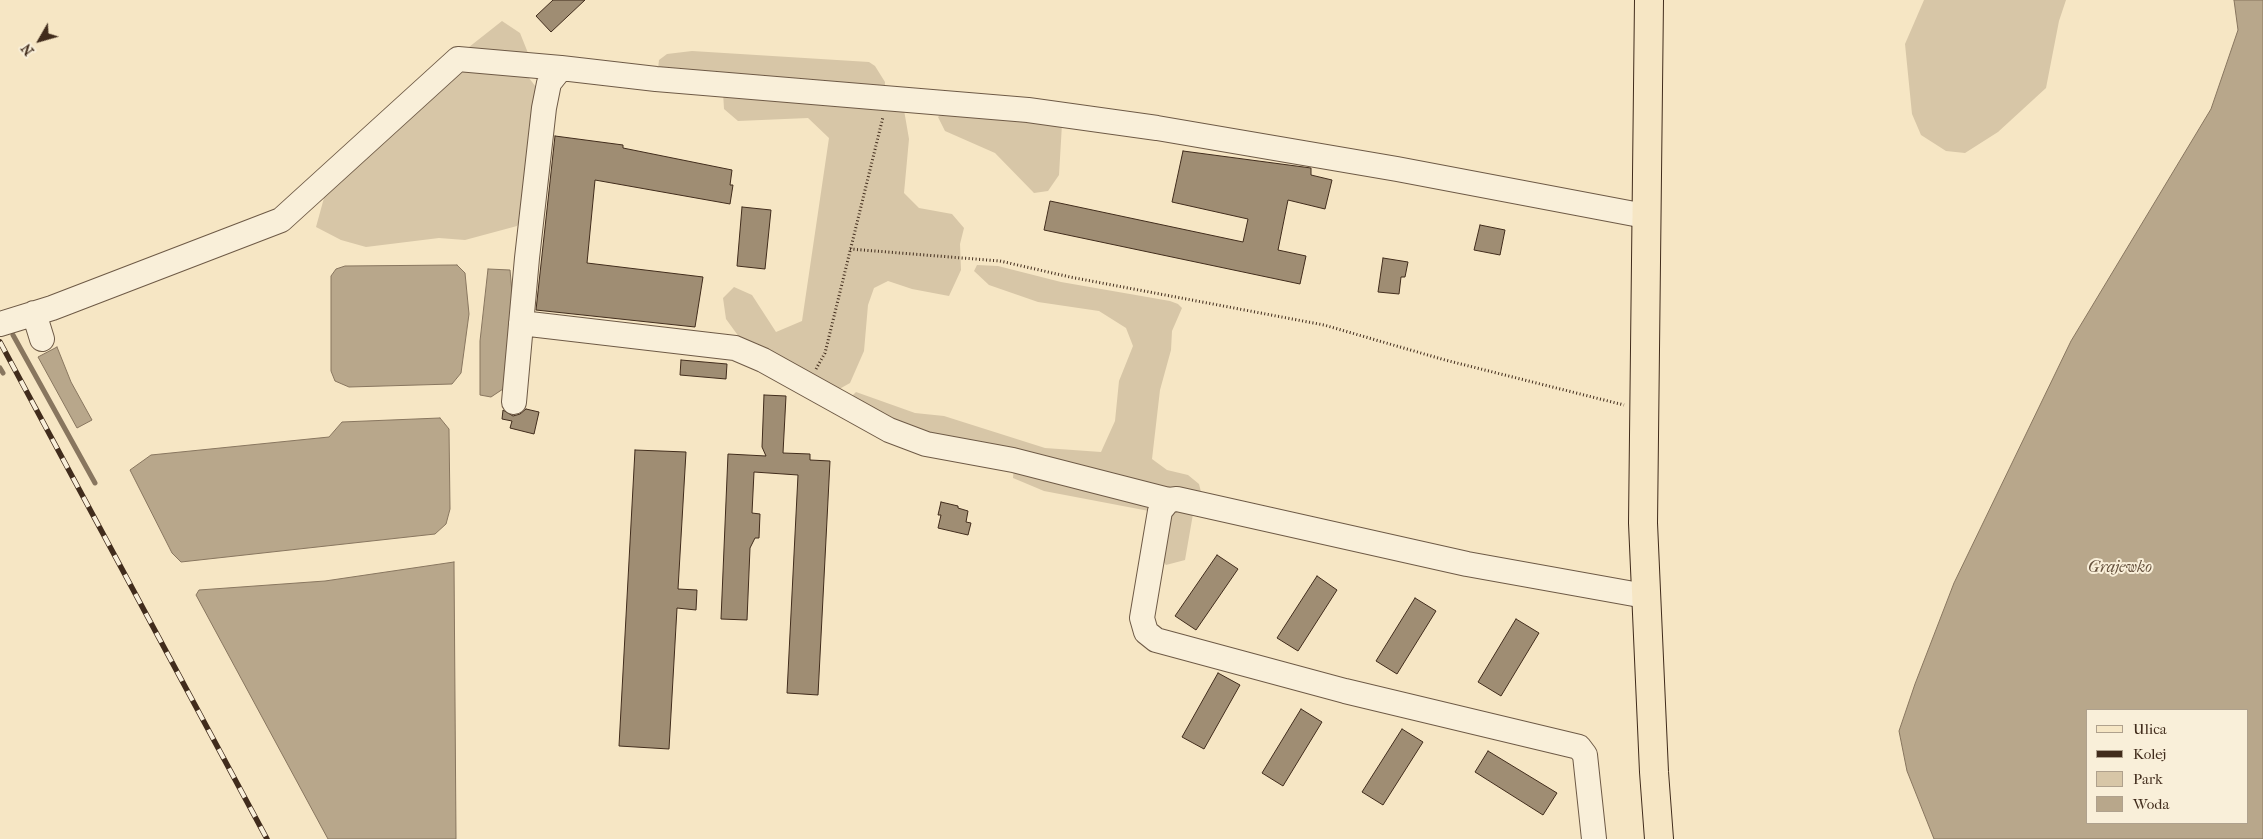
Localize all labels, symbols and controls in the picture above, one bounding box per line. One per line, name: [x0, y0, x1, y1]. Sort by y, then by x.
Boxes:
north arrow: [15, 15, 65, 65]
text: N: [18, 40, 38, 59]
water label: Grajewko: [2088, 558, 2152, 578]
legend: [2086, 709, 2248, 824]
text: Ulica: [2133, 720, 2167, 738]
text: Kolej: [2133, 745, 2166, 763]
text: Park: [2133, 770, 2163, 788]
text: Woda: [2133, 795, 2169, 813]

